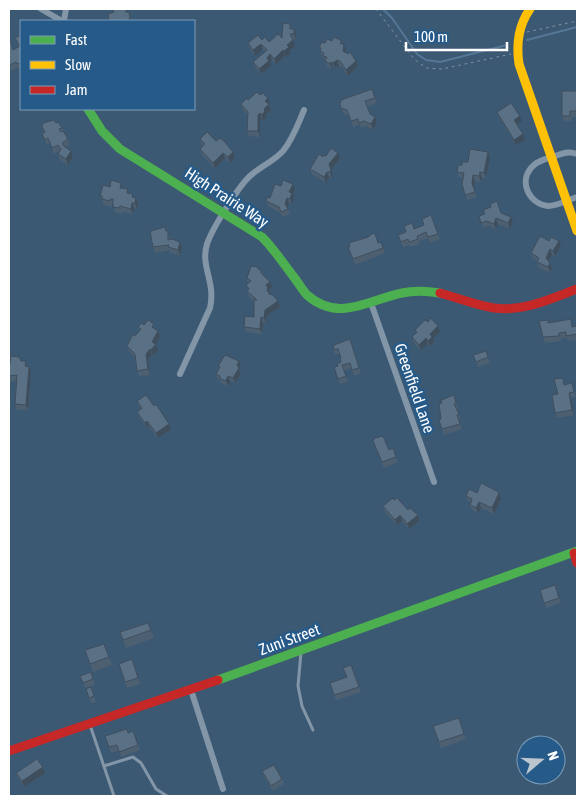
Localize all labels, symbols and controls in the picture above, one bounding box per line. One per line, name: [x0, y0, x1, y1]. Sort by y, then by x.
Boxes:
legend: [20, 20, 195, 110]
scale bar: [406, 20, 507, 52]
text: 100 m: [414, 28, 448, 45]
text: Fast: [65, 31, 87, 48]
text: Slow: [65, 56, 91, 73]
text: Jam: [65, 81, 88, 98]
street label: High Prairie Way: [181, 163, 273, 232]
street label: Greenfield Lane: [391, 341, 439, 435]
street label: Zuni Street: [256, 620, 322, 658]
north arrow: [516, 735, 566, 785]
text: N: [544, 749, 562, 762]

